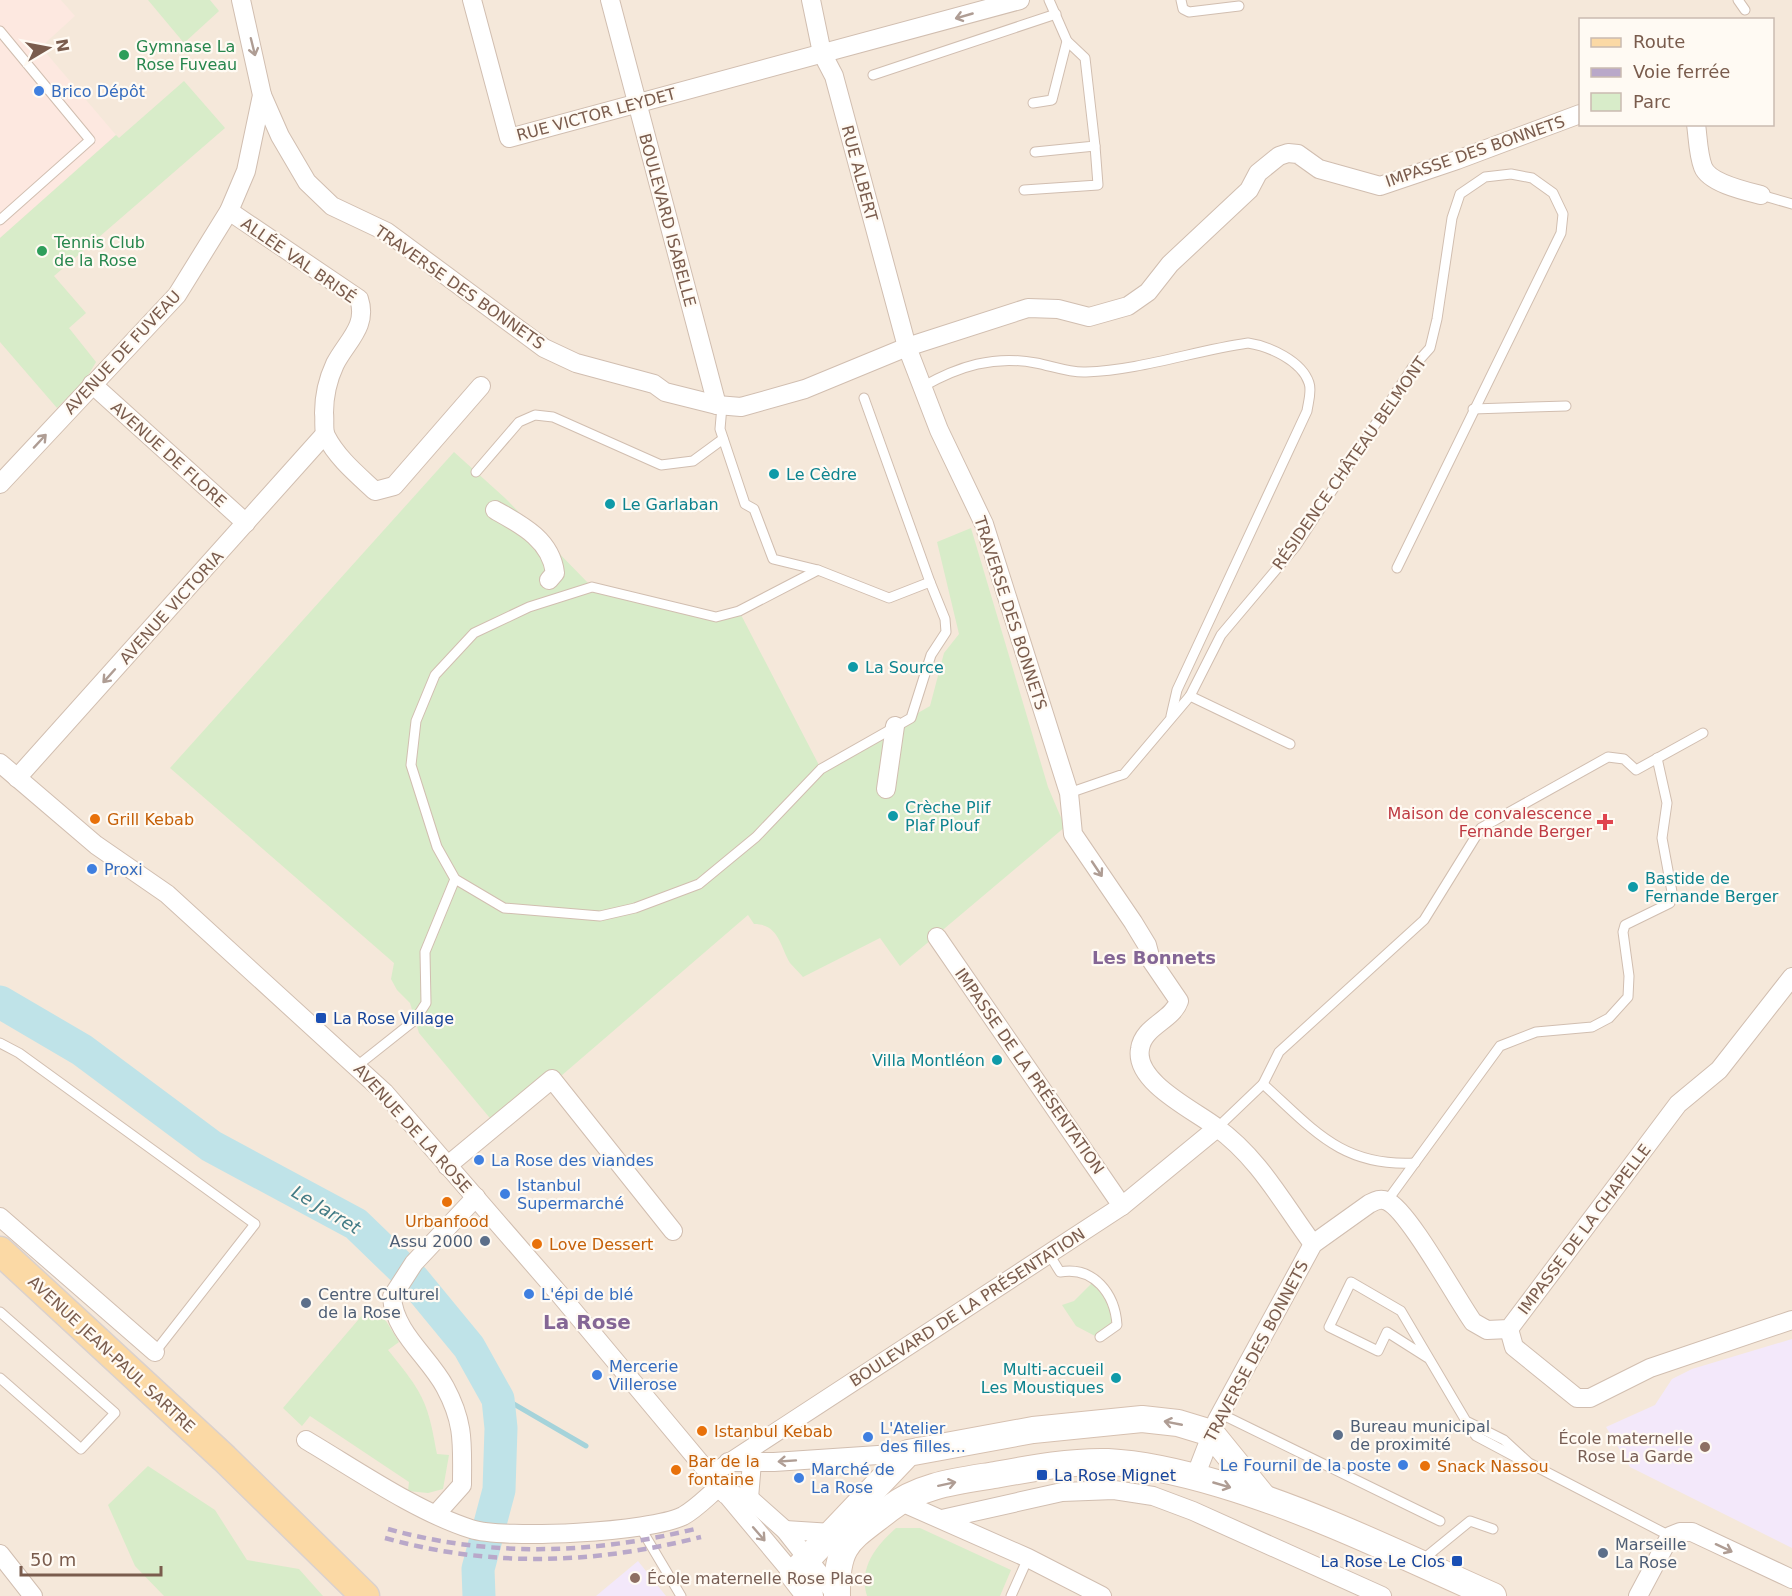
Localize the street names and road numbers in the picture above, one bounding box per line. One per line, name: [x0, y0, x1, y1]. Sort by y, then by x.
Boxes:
street label: RUE VICTOR LEYDET: [514, 84, 678, 145]
street label: IMPASSE DES BONNETS: [1383, 112, 1567, 191]
street label: RUE ALBERT: [838, 123, 882, 223]
street label: BOULEVARD ISABELLE: [635, 131, 700, 309]
street label: ALLÉE VAL BRISÉ: [238, 214, 360, 307]
street label: TRAVERSE DES BONNETS: [370, 221, 548, 353]
street label: AVENUE DE FUVEAU: [60, 287, 185, 418]
street label: RÉSIDENCE CHÂTEAU BELMONT: [1268, 353, 1431, 573]
street label: AVENUE DE FLORE: [107, 398, 230, 511]
street label: TRAVERSE DES BONNETS: [970, 513, 1051, 712]
street label: AVENUE VICTORIA: [116, 547, 227, 668]
street label: IMPASSE DE LA PRÉSENTATION: [951, 965, 1108, 1178]
street label: AVENUE DE LA ROSE: [350, 1060, 475, 1197]
street label: IMPASSE DE LA CHAPELLE: [1514, 1140, 1655, 1318]
street label: BOULEVARD DE LA PRÉSENTATION: [846, 1224, 1088, 1391]
street label: TRAVERSE DES BONNETS: [1200, 1257, 1312, 1446]
street label: AVENUE JEAN-PAUL SARTRE: [24, 1272, 199, 1437]

